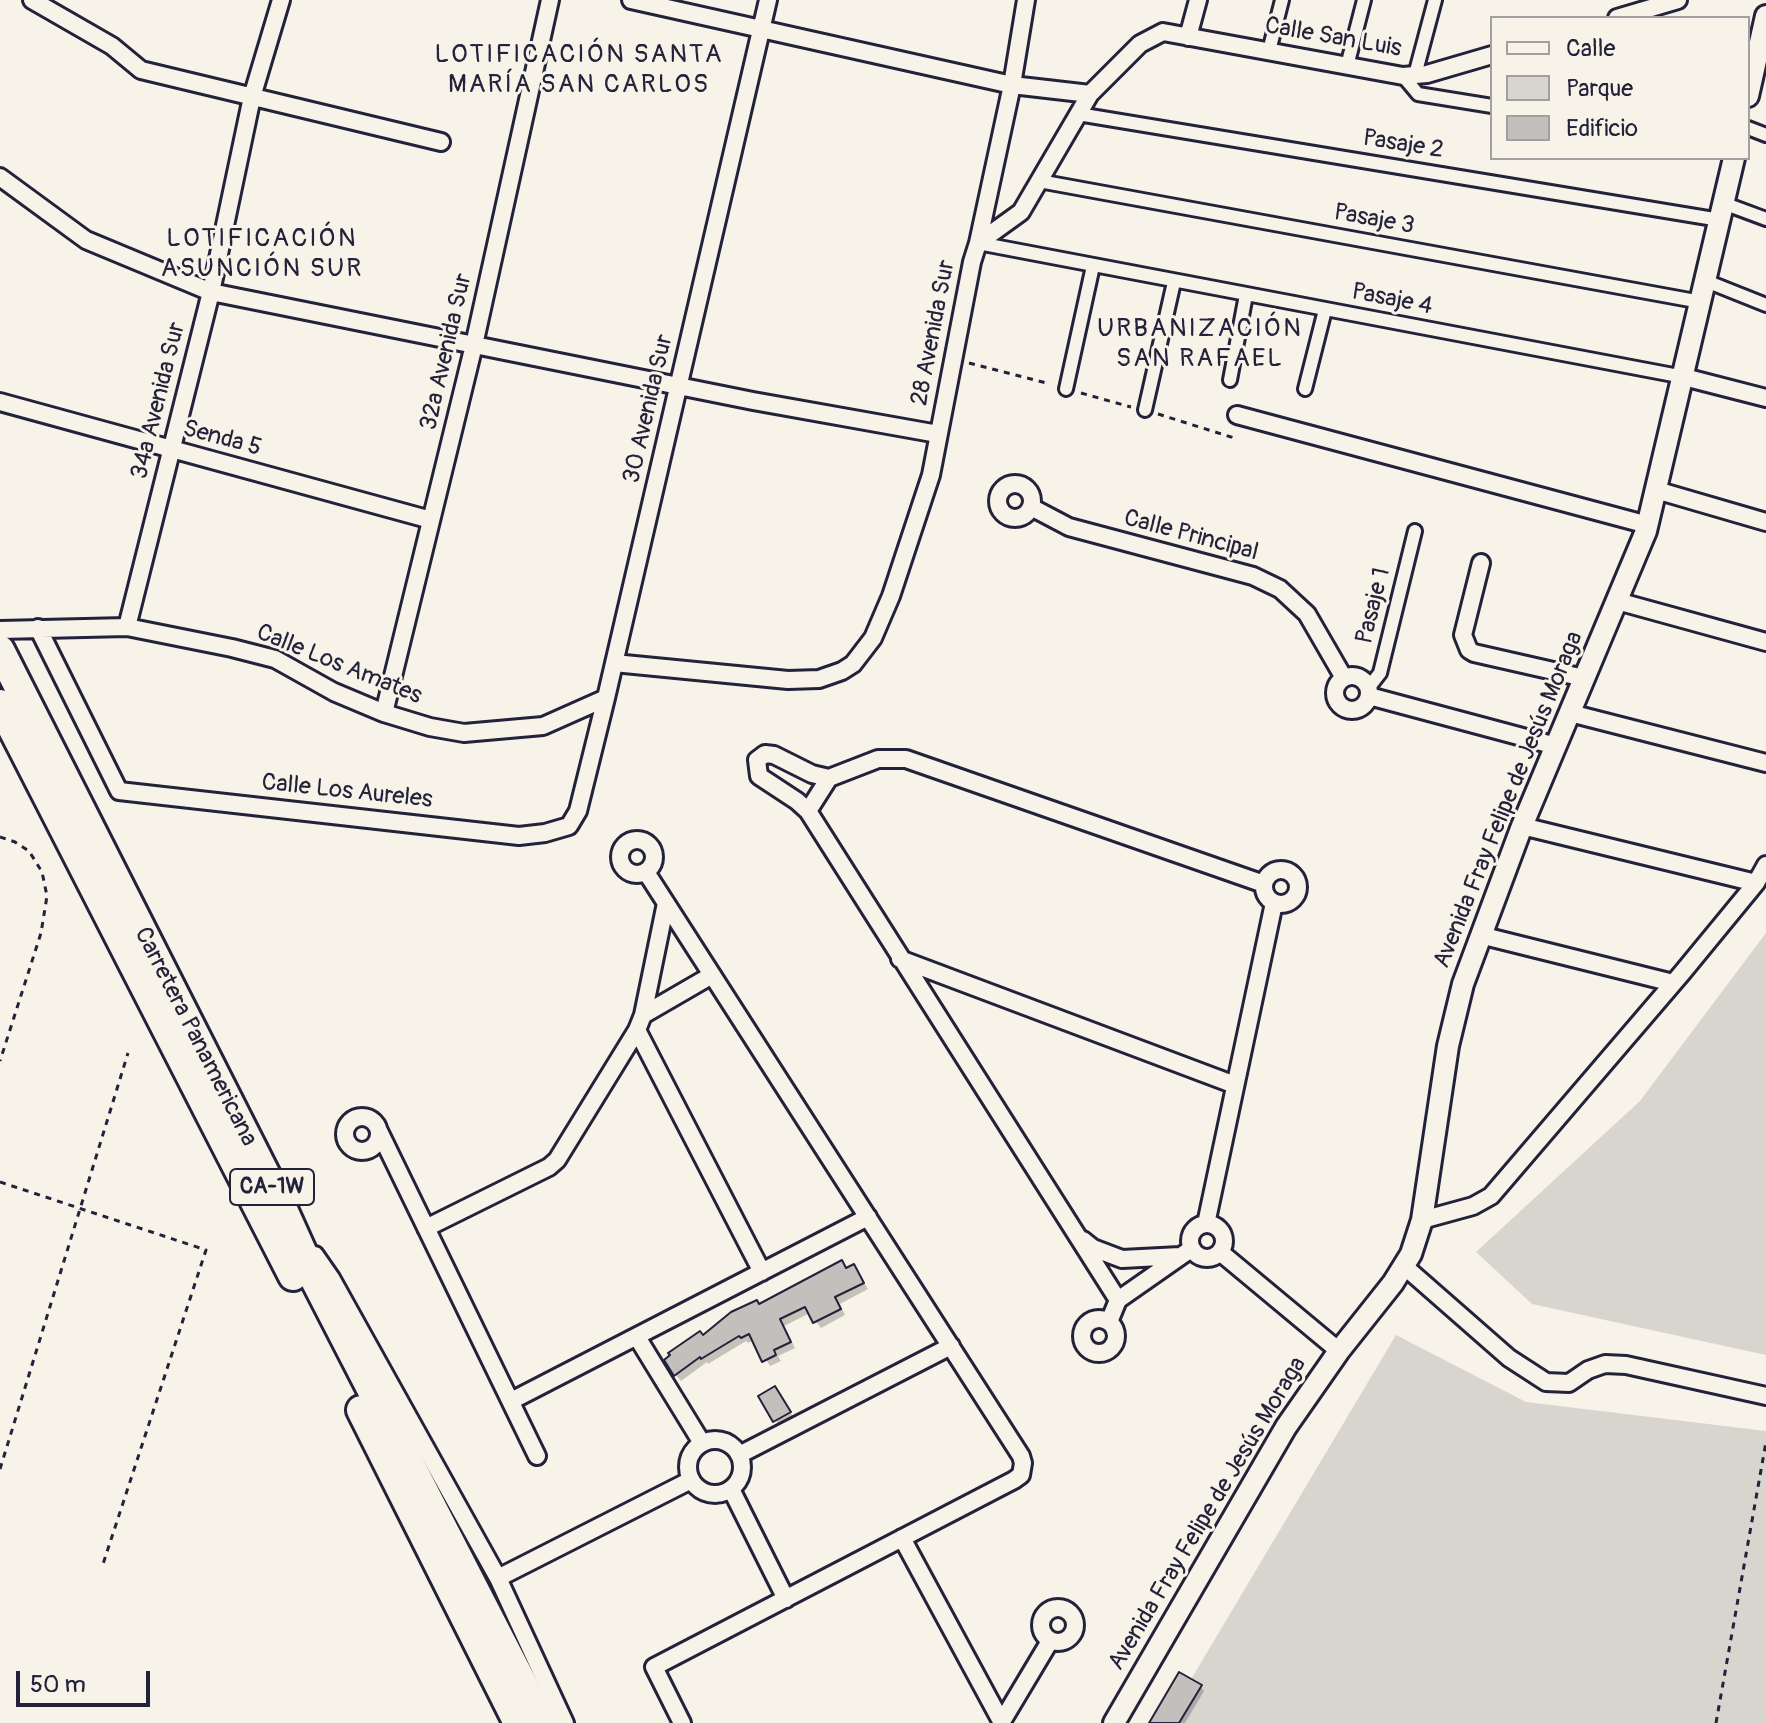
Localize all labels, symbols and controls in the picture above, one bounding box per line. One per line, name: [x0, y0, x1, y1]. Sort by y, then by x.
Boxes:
street label: Calle San Luis: [1262, 12, 1404, 64]
legend: [1490, 16, 1750, 160]
text: Calle: [1566, 34, 1615, 63]
district label: LOTIFICACIÓN SANTA MARÍA SAN CARLOS: [434, 39, 724, 100]
text: Parque: [1566, 74, 1633, 103]
text: Edificio: [1566, 114, 1638, 143]
street label: Pasaje 2: [1361, 124, 1445, 166]
street label: Pasaje 3: [1331, 199, 1417, 241]
district label: LOTIFICACIÓN ASUNCIÓN SUR: [161, 223, 363, 284]
street label: 28 Avenida Sur: [906, 258, 962, 408]
street label: 32a Avenida Sur: [415, 271, 479, 433]
street label: Pasaje 4: [1349, 278, 1435, 322]
district label: URBANIZACIÓN SAN RAFAEL: [1097, 313, 1303, 374]
street label: 34a Avenida Sur: [126, 320, 192, 482]
street label: 30 Avenida Sur: [618, 332, 680, 486]
street label: Senda 5: [180, 415, 264, 463]
street label: Calle Principal: [1121, 504, 1261, 568]
street label: Pasaje 1: [1351, 565, 1397, 647]
street label: Calle Los Amates: [252, 619, 426, 711]
street label: Avenida Fray Felipe de Jesús Moraga: [1428, 628, 1590, 972]
street label: Calle Los Aureles: [260, 769, 434, 815]
street label: Carretera Panamericana: [127, 923, 263, 1151]
road number: CA-1W: [230, 1169, 314, 1205]
street label: Avenida Fray Felipe de Jesús Moraga: [1103, 1352, 1313, 1676]
scale bar: [20, 1655, 154, 1705]
text: 50 m: [30, 1670, 86, 1699]

